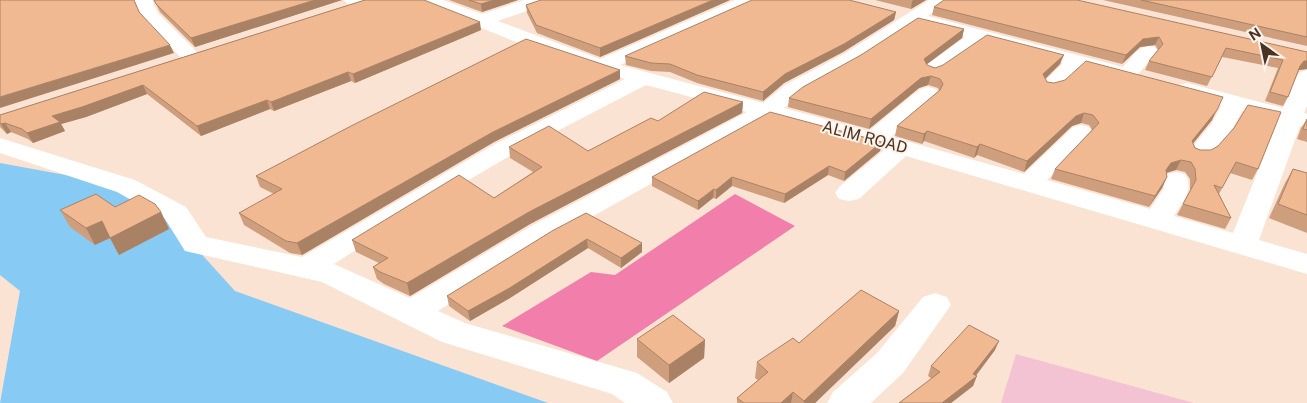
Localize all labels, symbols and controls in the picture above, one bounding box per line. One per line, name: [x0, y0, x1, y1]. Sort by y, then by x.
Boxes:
north arrow: [1237, 20, 1287, 70]
text: N: [1246, 24, 1264, 44]
street label: ALIM ROAD: [820, 117, 910, 157]

